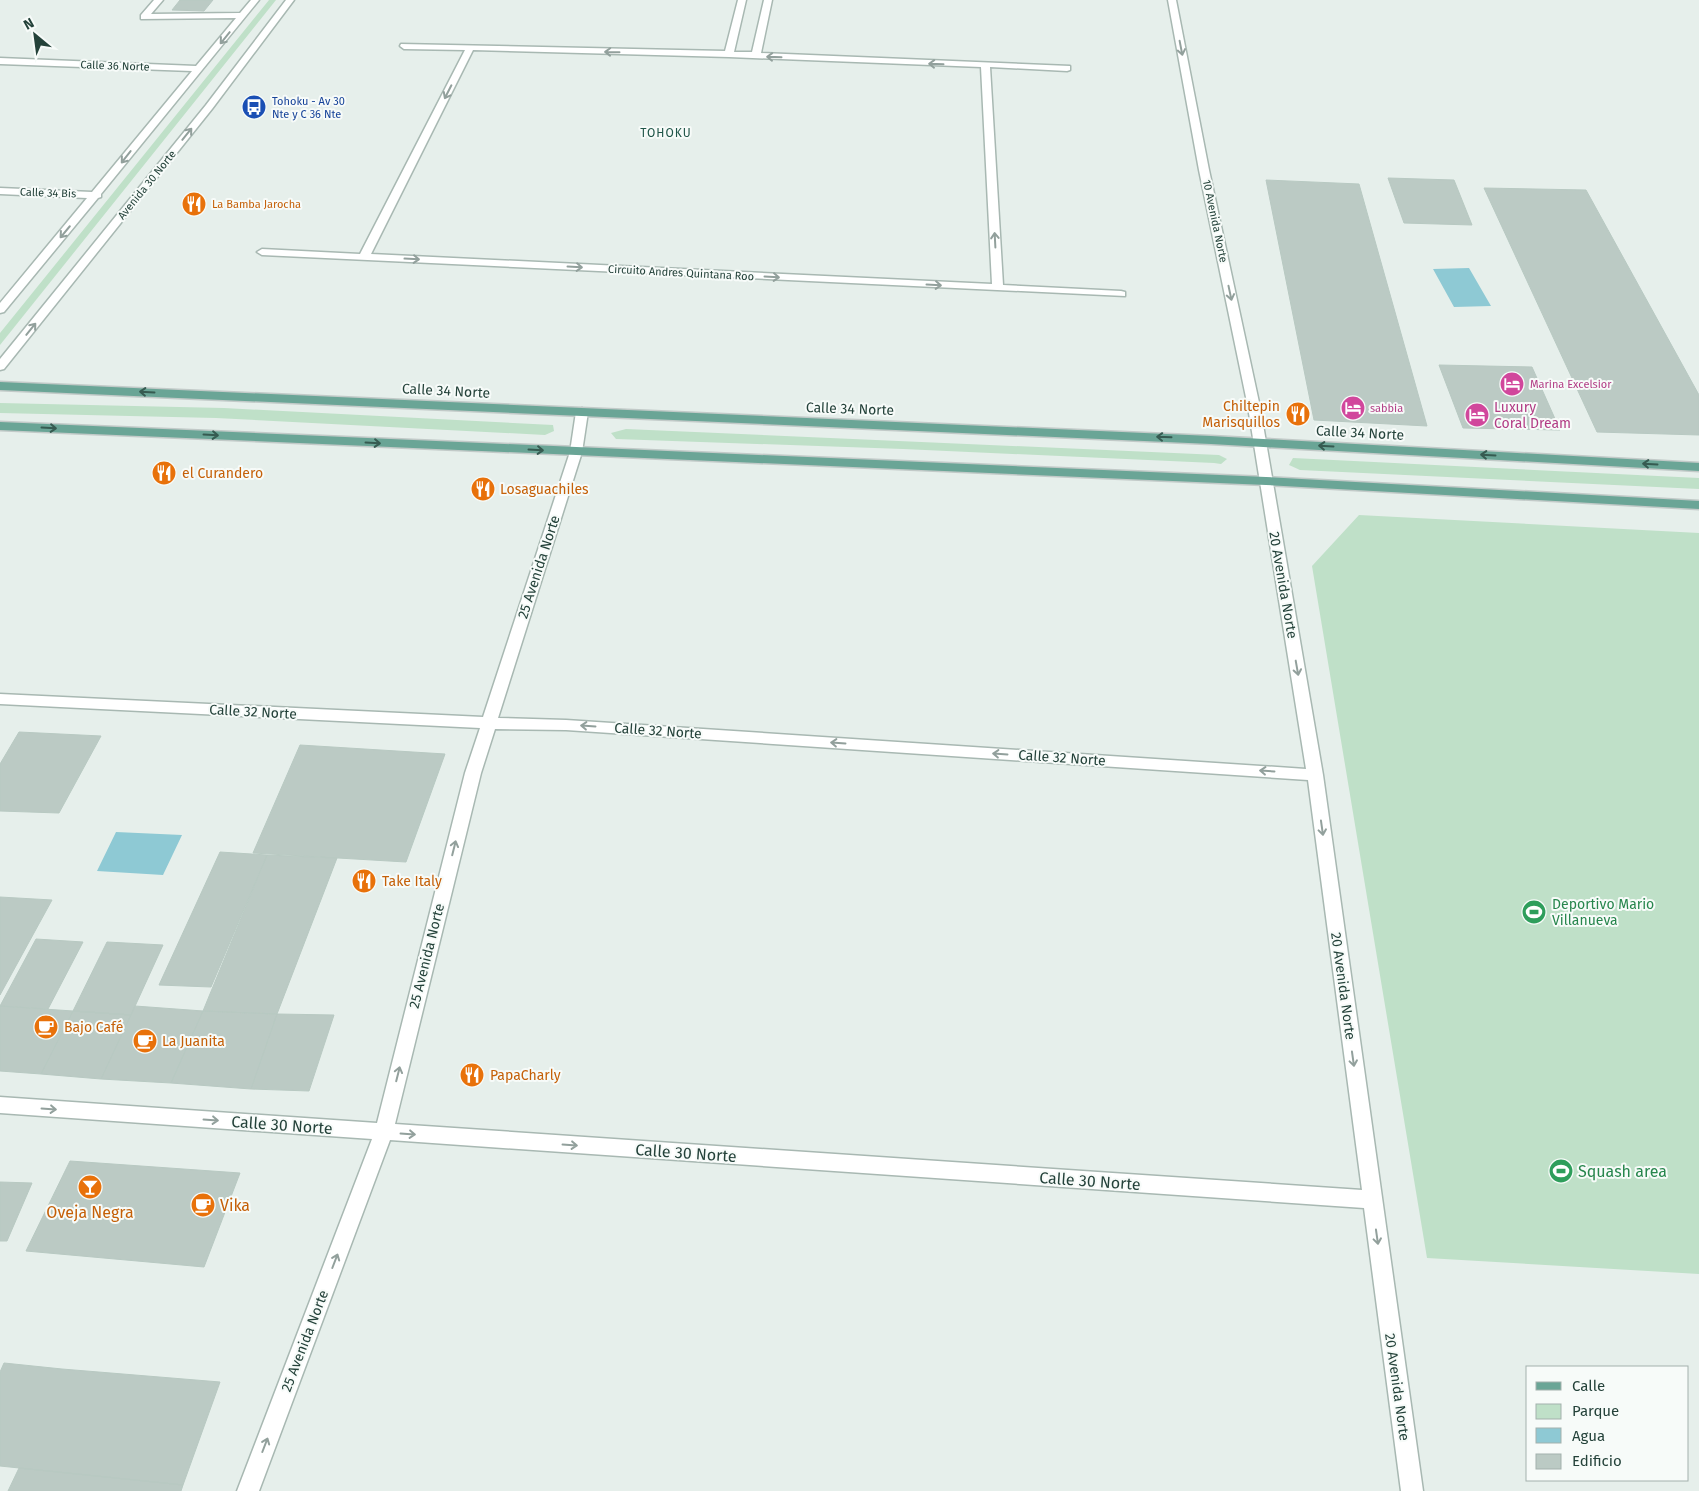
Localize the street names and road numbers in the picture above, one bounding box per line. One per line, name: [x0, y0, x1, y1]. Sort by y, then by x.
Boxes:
street label: Calle 36 Norte: [80, 58, 150, 74]
street label: Avenida 30 Norte: [115, 148, 179, 222]
street label: 10 Avenida Norte: [1200, 178, 1230, 264]
street label: Calle 34 Bis: [20, 186, 76, 200]
street label: Circuito Andres Quintana Roo: [608, 263, 754, 283]
street label: Calle 34 Norte: [401, 380, 491, 402]
street label: Calle 34 Norte: [806, 399, 894, 419]
street label: Calle 34 Norte: [1315, 422, 1405, 444]
street label: 25 Avenida Norte: [514, 513, 564, 621]
street label: 20 Avenida Norte: [1265, 530, 1301, 640]
street label: Calle 32 Norte: [209, 701, 297, 723]
street label: Calle 32 Norte: [614, 719, 702, 743]
street label: Calle 32 Norte: [1018, 746, 1106, 770]
street label: 25 Avenida Norte: [406, 902, 448, 1010]
street label: 20 Avenida Norte: [1327, 931, 1359, 1041]
street label: Calle 30 Norte: [231, 1112, 333, 1138]
street label: Calle 30 Norte: [635, 1140, 737, 1166]
street label: Calle 30 Norte: [1039, 1168, 1141, 1194]
street label: 25 Avenida Norte: [278, 1288, 332, 1394]
street label: 20 Avenida Norte: [1381, 1332, 1413, 1442]

